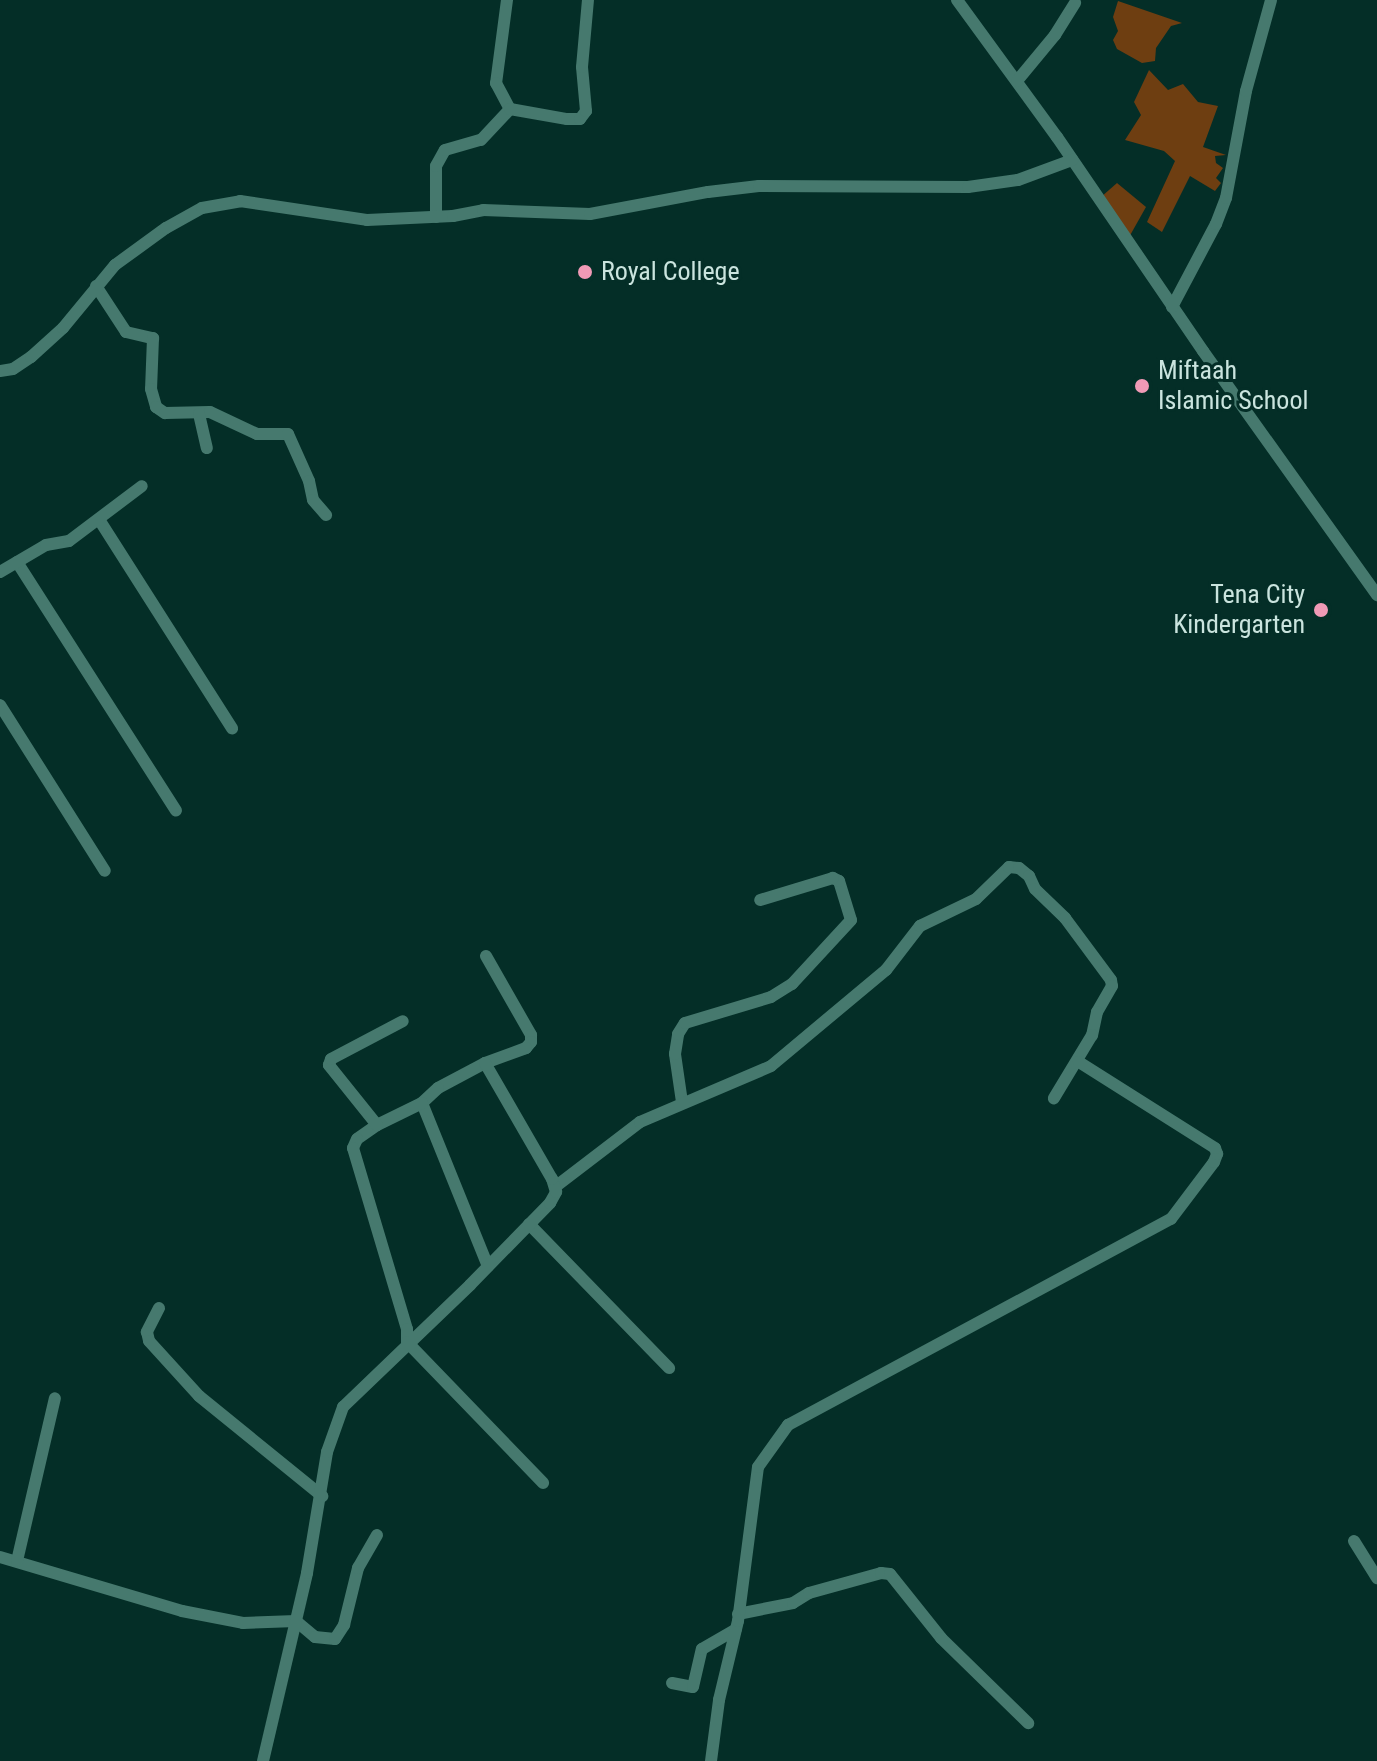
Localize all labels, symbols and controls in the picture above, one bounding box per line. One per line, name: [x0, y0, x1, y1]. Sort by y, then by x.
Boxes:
place label: Royal College: [601, 256, 740, 288]
marker: Royal College: [576, 263, 594, 281]
place label: Miftaah Islamic School: [1158, 355, 1308, 416]
marker: Miftaah Islamic School: [1133, 377, 1151, 395]
place label: Tena City Kindergarten: [1173, 579, 1305, 640]
marker: Tena City Kindergarten: [1312, 601, 1330, 619]

